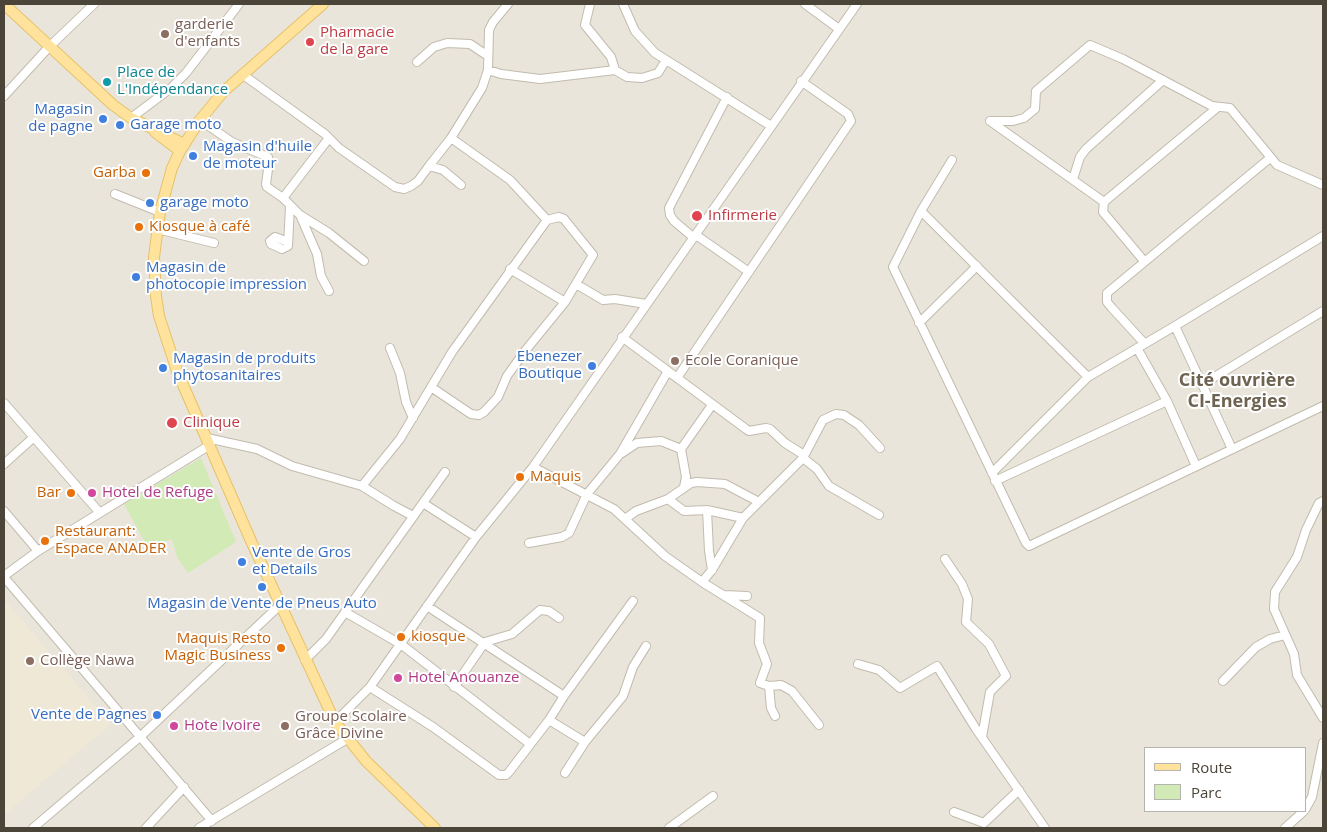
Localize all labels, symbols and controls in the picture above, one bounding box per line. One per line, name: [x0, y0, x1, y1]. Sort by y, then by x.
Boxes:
place label: garderie d'enfants: [175, 16, 240, 51]
place label: Pharmacie de la gare: [320, 24, 394, 59]
marker: garderie d'enfants: [159, 28, 171, 40]
marker: Pharmacie de la gare: [304, 36, 316, 48]
place label: Place de L'Indépendance: [117, 64, 228, 99]
marker: Place de L'Indépendance: [101, 76, 113, 88]
place label: Magasin de pagne: [28, 101, 93, 136]
marker: Magasin de pagne: [97, 113, 109, 125]
place label: Garage moto: [130, 116, 221, 134]
marker: Garage moto: [114, 119, 126, 131]
place label: Magasin d'huile de moteur: [203, 138, 312, 173]
marker: Magasin d'huile de moteur: [187, 150, 199, 162]
place label: Garba: [93, 164, 136, 182]
marker: Garba: [140, 167, 152, 179]
place label: garage moto: [160, 194, 249, 212]
marker: garage moto: [144, 197, 156, 209]
place label: Infirmerie: [708, 207, 777, 225]
marker: Infirmerie: [690, 209, 704, 223]
place label: Kiosque à café: [149, 218, 250, 236]
marker: Kiosque à café: [133, 221, 145, 233]
place label: Magasin de photocopie impression: [146, 259, 307, 294]
marker: Magasin de photocopie impression: [130, 271, 142, 283]
place label: Ebenezer Boutique: [517, 348, 582, 383]
place label: Magasin de produits phytosanitaires: [173, 350, 316, 385]
place label: Ecole Coranique: [685, 352, 798, 370]
marker: Ecole Coranique: [669, 355, 681, 367]
marker: Ebenezer Boutique: [586, 360, 598, 372]
marker: Magasin de produits phytosanitaires: [157, 362, 169, 374]
district label: Cité ouvrière CI-Energies: [1179, 370, 1295, 412]
place label: Clinique: [183, 414, 240, 432]
marker: Clinique: [165, 416, 179, 430]
place label: Maquis: [530, 468, 581, 486]
marker: Maquis: [514, 471, 526, 483]
place label: Bar: [37, 484, 61, 502]
place label: Hotel de Refuge: [102, 484, 214, 502]
marker: Bar: [65, 487, 77, 499]
marker: Hotel de Refuge: [86, 487, 98, 499]
place label: Restaurant: Espace ANADER: [55, 523, 166, 558]
marker: Restaurant: Espace ANADER: [39, 535, 51, 547]
place label: Vente de Gros et Details: [252, 544, 351, 579]
marker: Vente de Gros et Details: [236, 556, 248, 568]
marker: Magasin de Vente de Pneus Auto: [256, 581, 268, 593]
place label: Magasin de Vente de Pneus Auto: [147, 595, 377, 613]
place label: kiosque: [411, 628, 466, 646]
place label: Maquis Resto Magic Business: [164, 630, 271, 665]
marker: kiosque: [395, 631, 407, 643]
marker: Maquis Resto Magic Business: [275, 642, 287, 654]
place label: Collège Nawa: [40, 652, 135, 670]
marker: Collège Nawa: [24, 655, 36, 667]
place label: Hotel Anouanze: [408, 669, 519, 687]
marker: Hotel Anouanze: [392, 672, 404, 684]
place label: Vente de Pagnes: [31, 706, 147, 724]
place label: Groupe Scolaire Grâce Divine: [295, 708, 407, 743]
marker: Vente de Pagnes: [151, 709, 163, 721]
place label: Hote Ivoire: [184, 717, 261, 735]
marker: Hote Ivoire: [168, 720, 180, 732]
marker: Groupe Scolaire Grâce Divine: [279, 720, 291, 732]
legend: [1144, 747, 1307, 812]
text: Route: [1191, 757, 1232, 777]
text: Parc: [1191, 782, 1222, 802]

